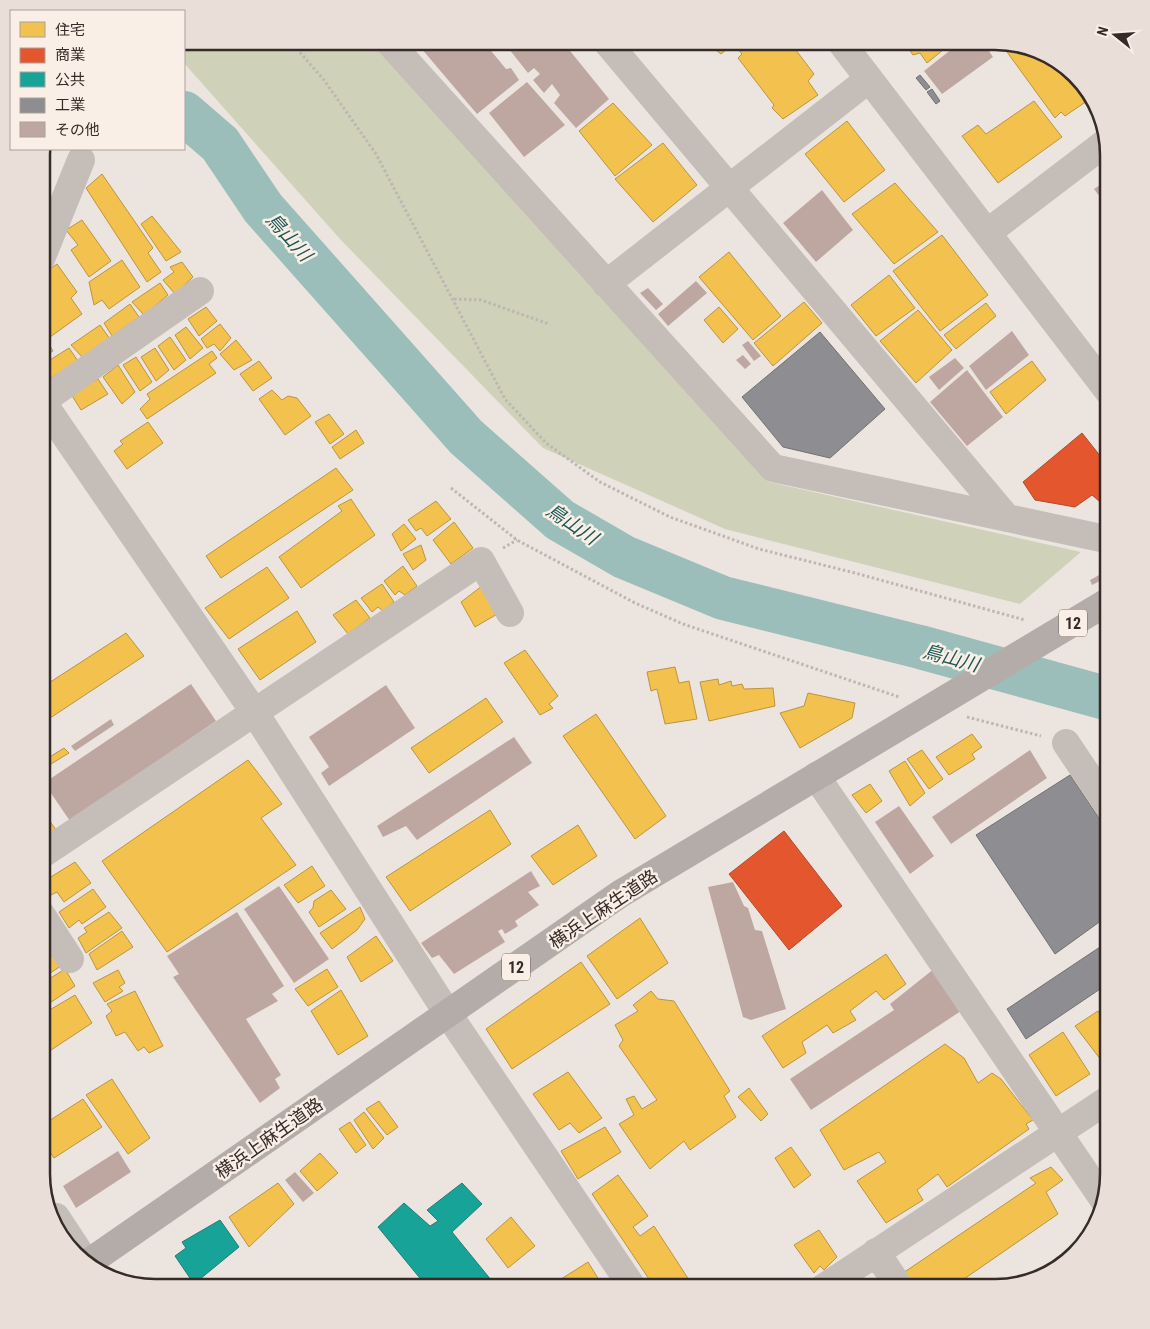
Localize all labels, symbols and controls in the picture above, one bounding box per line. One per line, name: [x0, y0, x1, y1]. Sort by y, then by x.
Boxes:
legend: [10, 10, 185, 150]
north arrow: [1090, 10, 1140, 60]
text: 住宅: [55, 21, 85, 39]
text: N: [1094, 25, 1111, 38]
text: 商業: [55, 46, 85, 64]
text: 公共: [55, 71, 85, 89]
text: 工業: [55, 96, 85, 114]
text: その他: [55, 121, 100, 139]
water label: 鳥山川: [261, 208, 318, 267]
water label: 鳥山川: [542, 499, 604, 551]
road number: 12: [1059, 610, 1087, 636]
water label: 鳥山川: [920, 640, 983, 677]
street label: 横浜上麻生道路: [545, 865, 661, 953]
road number: 12: [502, 954, 530, 980]
street label: 横浜上麻生道路: [211, 1093, 327, 1183]

